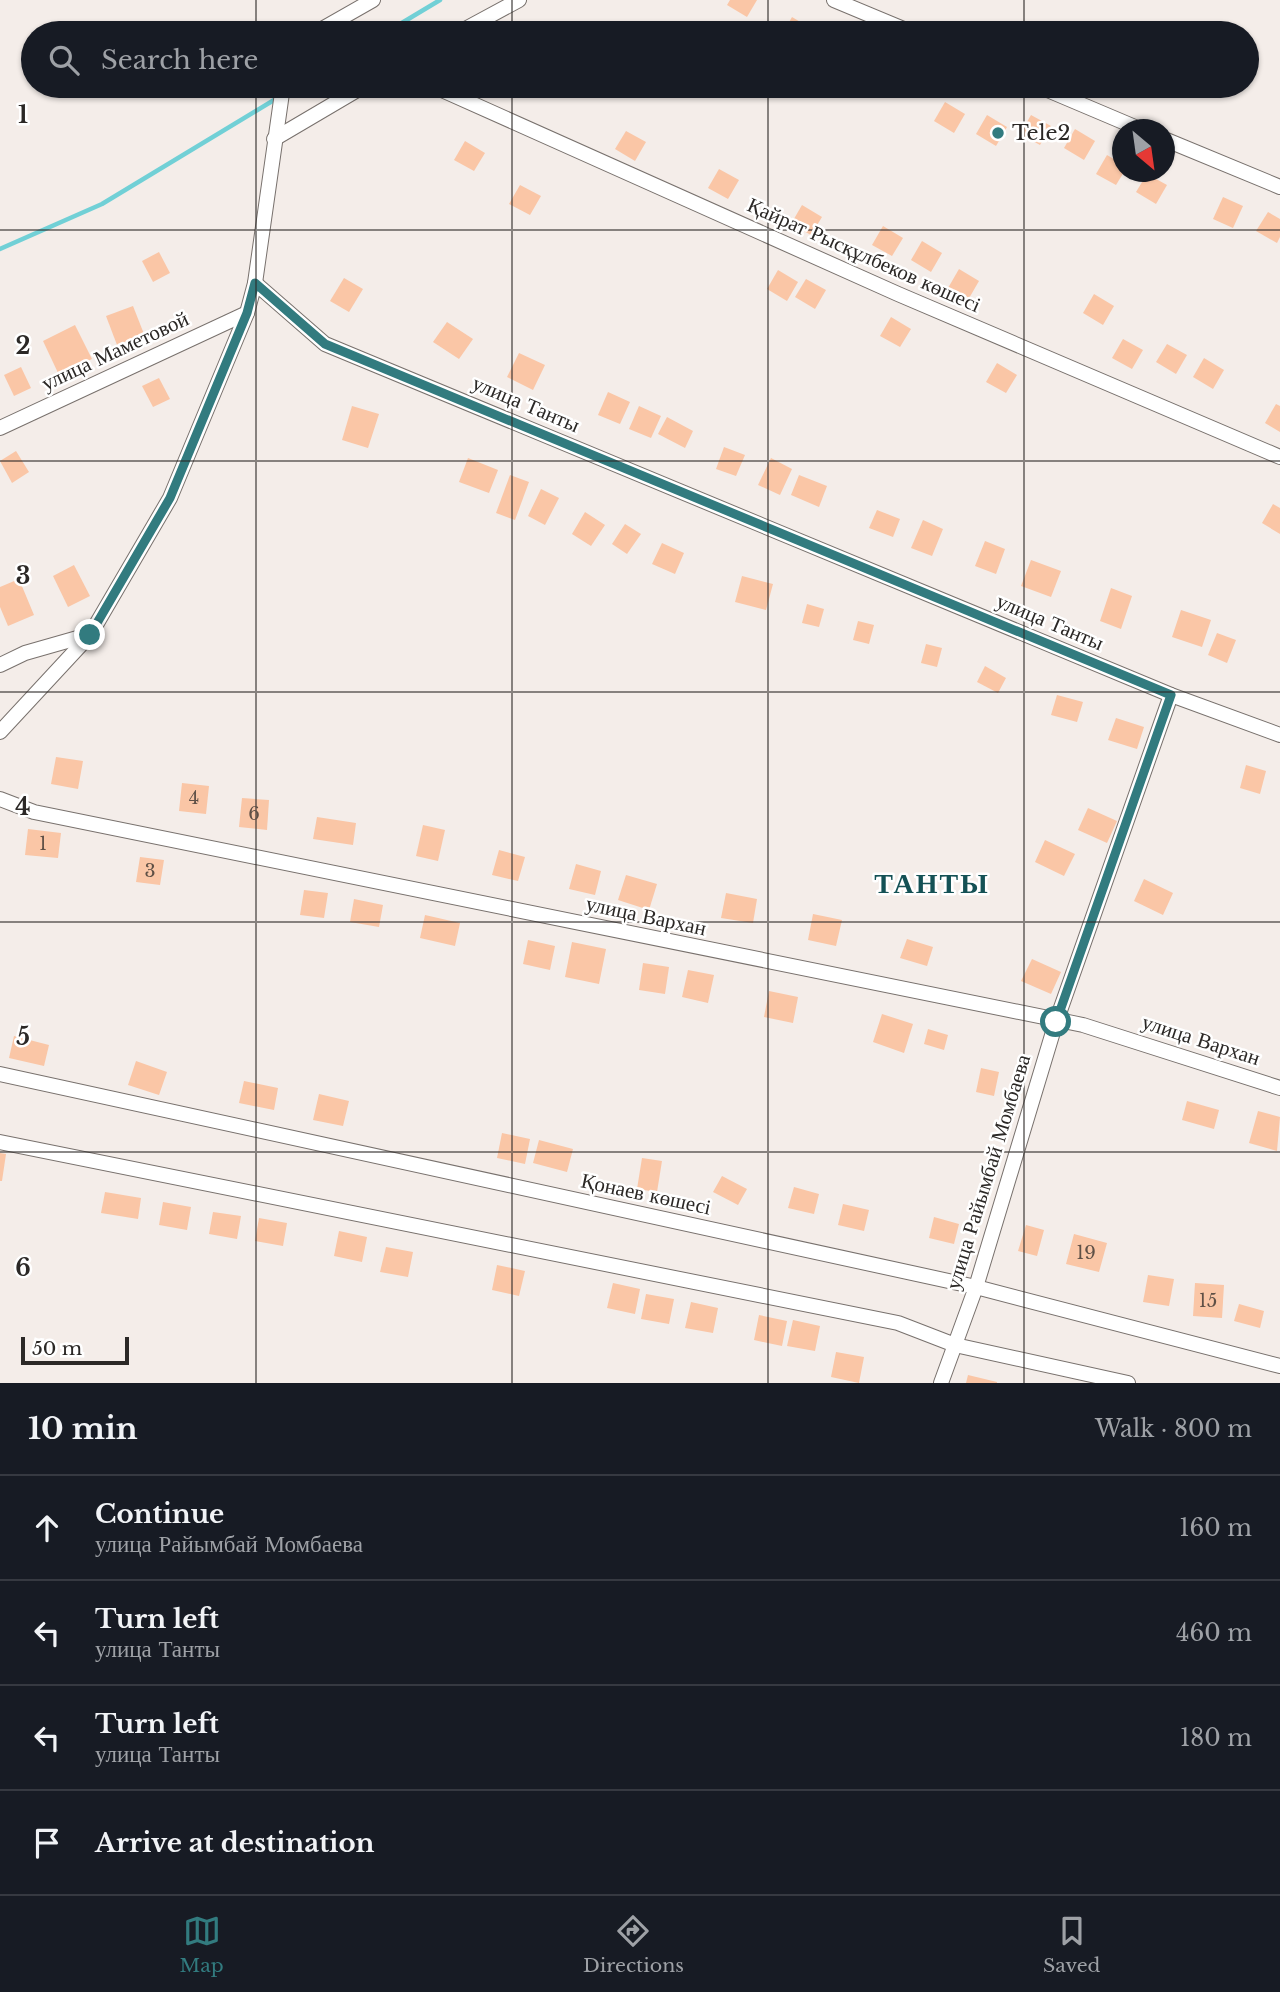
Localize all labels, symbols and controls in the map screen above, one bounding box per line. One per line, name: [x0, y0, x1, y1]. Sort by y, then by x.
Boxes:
search box: [21, 21, 1259, 98]
icon: search: [45, 41, 83, 79]
text: Search here: [101, 44, 258, 76]
text: 1: [18, 101, 28, 129]
north arrow: [1112, 119, 1175, 182]
place label: Tele2: [1012, 120, 1070, 146]
marker: Tele2: [990, 125, 1006, 141]
street label: Қайрат Рысқұлбеков көшесі: [743, 192, 985, 318]
street label: улица Маметовой: [37, 306, 193, 396]
text: 2: [16, 332, 30, 360]
street label: улица Танты: [468, 370, 584, 438]
text: 3: [16, 562, 30, 590]
street label: улица Танты: [992, 588, 1108, 656]
route end: [74, 619, 105, 650]
house number: 4: [189, 787, 199, 809]
text: 4: [15, 793, 31, 821]
house number: 6: [248, 803, 260, 825]
house number: 1: [39, 833, 47, 855]
house number: 3: [144, 860, 156, 882]
district label: ТАНТЫ: [874, 866, 990, 901]
street label: улица Вархан: [583, 891, 709, 941]
route start: [1040, 1006, 1071, 1037]
street label: улица Вархан: [1139, 1009, 1263, 1071]
text: 5: [16, 1023, 30, 1051]
street label: улица Райымбай Момбаева: [940, 1051, 1036, 1293]
street label: Қонаев көшесі: [579, 1168, 714, 1220]
house number: 19: [1076, 1242, 1096, 1264]
text: 6: [15, 1254, 31, 1282]
house number: 15: [1199, 1290, 1217, 1312]
scale bar: [21, 1334, 130, 1366]
text: 50 m: [32, 1337, 82, 1360]
text: 10 min: [28, 1410, 138, 1447]
text: Walk · 800 m: [1095, 1415, 1252, 1443]
text: Continue: [95, 1498, 224, 1530]
icon: ahead: [28, 1509, 66, 1547]
text: 160 m: [1179, 1514, 1252, 1542]
text: улица Райымбай Момбаева: [95, 1530, 363, 1558]
text: Turn left: [95, 1603, 219, 1635]
icon: left: [28, 1614, 66, 1652]
text: 460 m: [1176, 1619, 1252, 1647]
text: улица Танты: [95, 1635, 220, 1663]
text: Turn left: [95, 1708, 219, 1740]
icon: left: [28, 1719, 66, 1757]
text: 180 m: [1180, 1724, 1252, 1752]
text: улица Танты: [95, 1740, 220, 1768]
icon: arrive: [28, 1824, 66, 1862]
text: Arrive at destination: [95, 1827, 375, 1859]
tab: Map: [180, 1912, 224, 1977]
tab: Directions: [583, 1912, 684, 1977]
tab: Saved: [1043, 1912, 1100, 1977]

